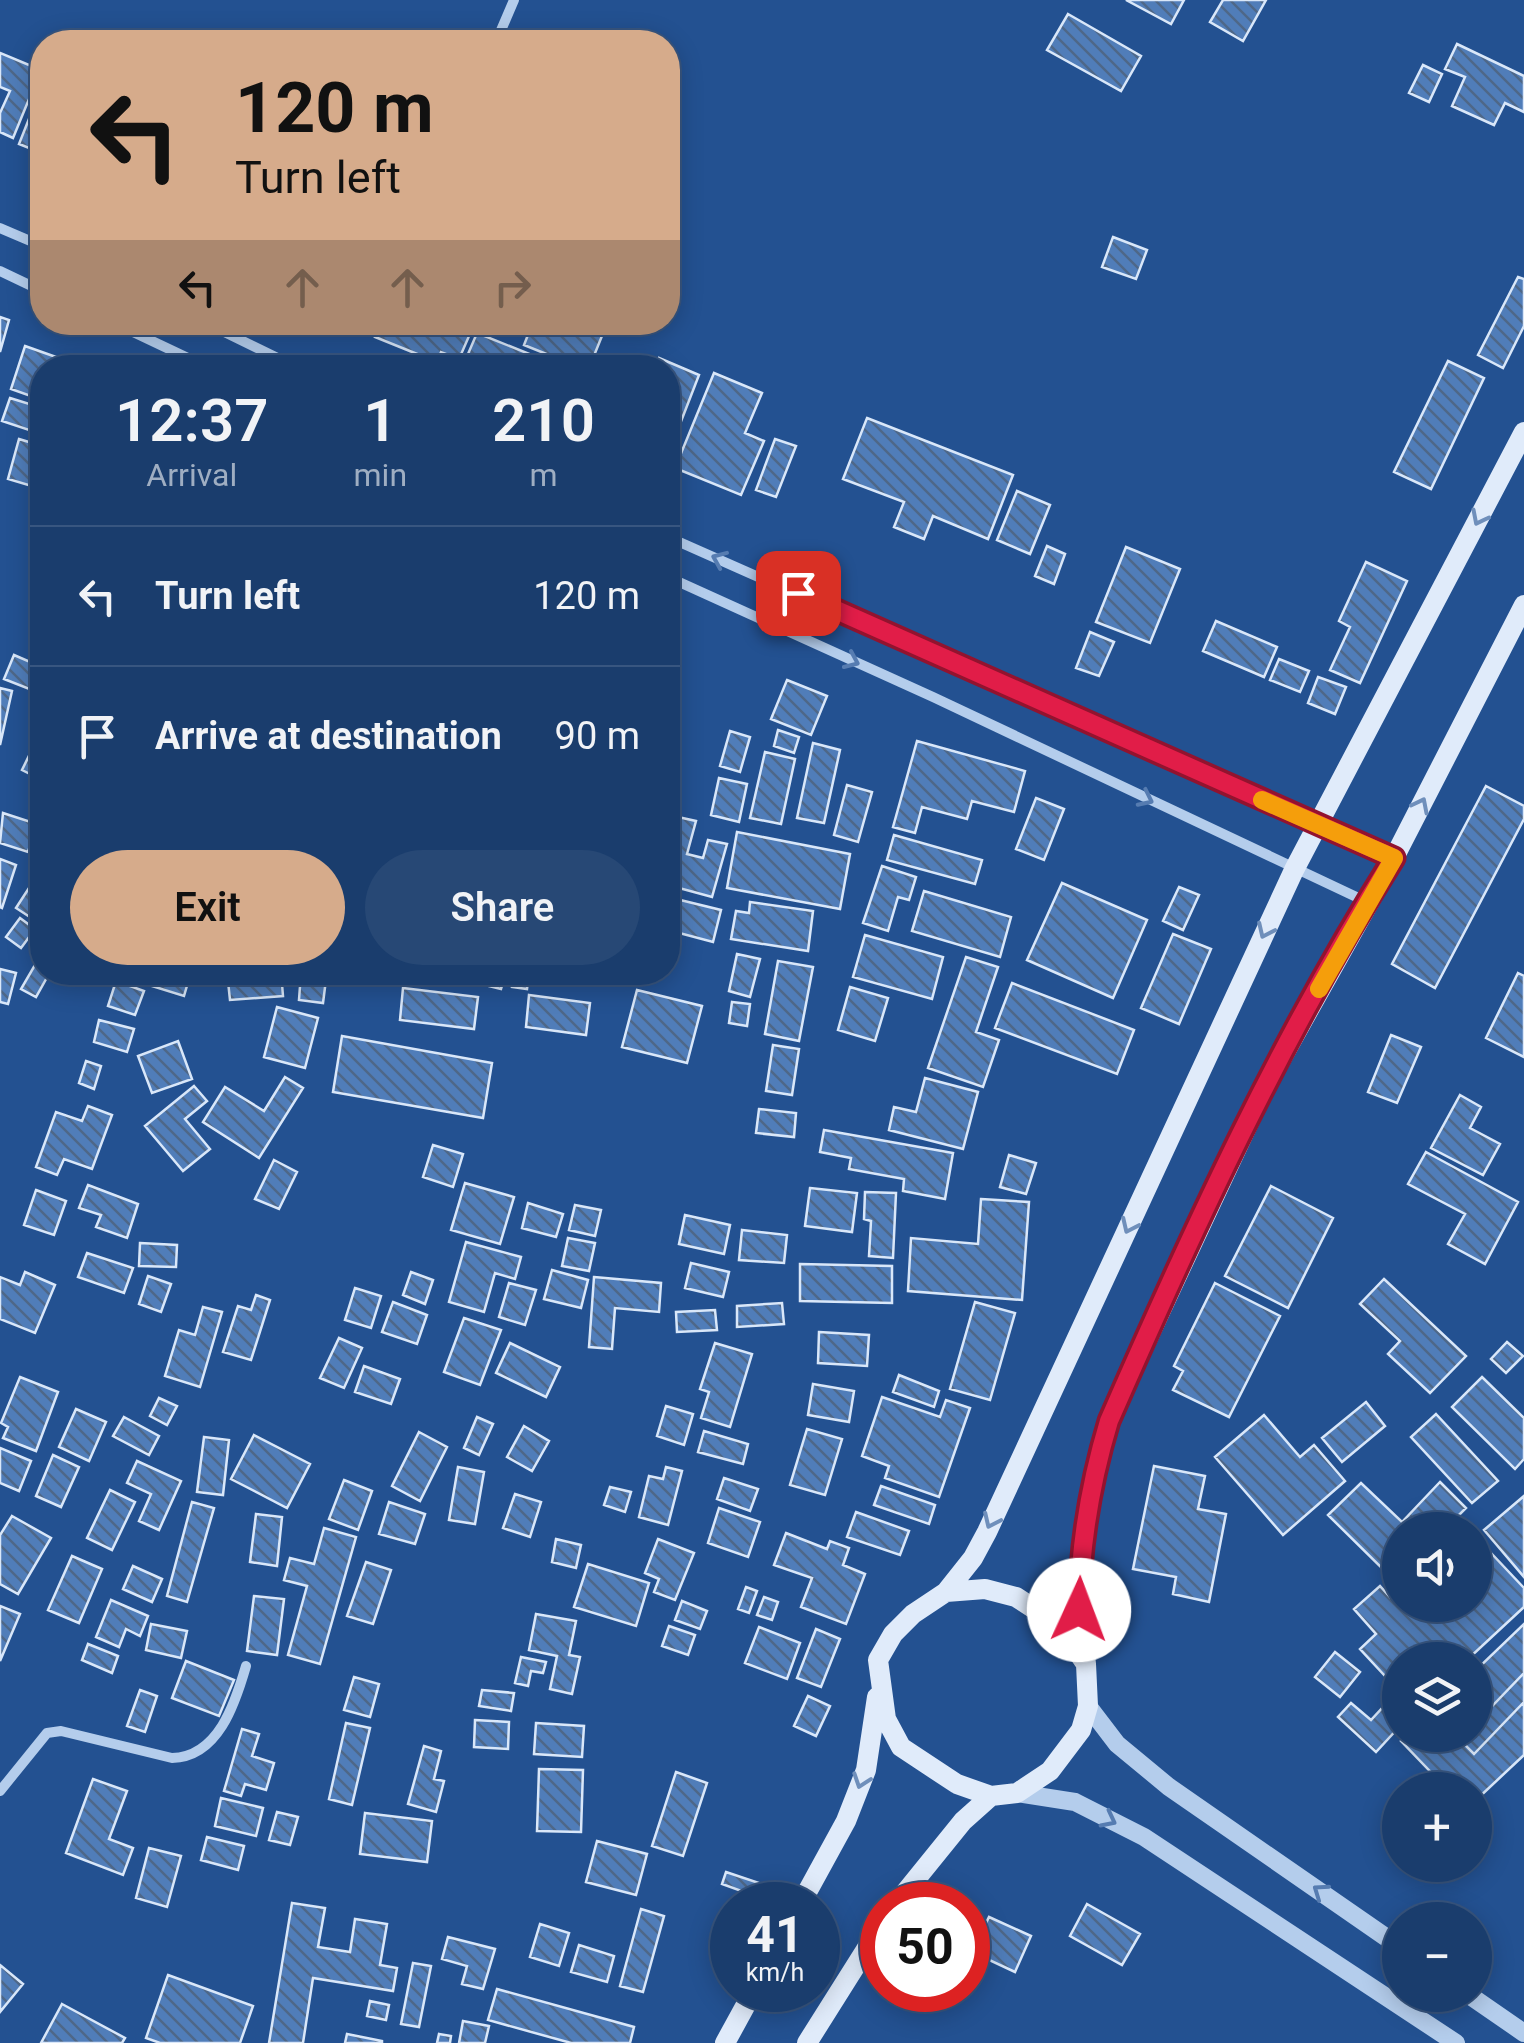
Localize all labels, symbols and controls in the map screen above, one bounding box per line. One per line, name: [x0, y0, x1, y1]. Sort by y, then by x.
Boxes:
text: 120 m: [235, 67, 434, 149]
icon: left: [70, 70, 200, 200]
text: Turn left: [235, 151, 401, 204]
icon: left: [170, 260, 225, 315]
icon: ahead: [275, 260, 330, 315]
icon: ahead: [380, 260, 435, 315]
icon: right: [485, 260, 540, 315]
text: 12:37: [115, 385, 269, 456]
text: 1: [363, 385, 397, 456]
text: 210: [492, 385, 595, 456]
text: Arrival: [146, 456, 237, 494]
text: min: [354, 456, 407, 494]
text: m: [529, 456, 558, 494]
one-way arrow: [1472, 508, 1491, 526]
one-way arrow: [711, 551, 729, 571]
pin: [756, 551, 841, 636]
icon: arrive: [771, 566, 826, 621]
icon: left: [70, 569, 125, 624]
text: Turn left: [155, 574, 300, 618]
text: 120 m: [533, 574, 640, 618]
one-way arrow: [842, 648, 860, 668]
icon: arrive: [70, 709, 125, 764]
text: Arrive at destination: [155, 714, 502, 758]
text: 90 m: [555, 714, 640, 758]
one-way arrow: [1136, 787, 1154, 807]
one-way arrow: [1409, 797, 1429, 815]
button: Exit: [70, 850, 345, 965]
button: Share: [365, 850, 640, 965]
one-way arrow: [1258, 921, 1278, 939]
one-way arrow: [1121, 1216, 1141, 1234]
one-way arrow: [984, 1511, 1004, 1529]
map controls: [1382, 1512, 1492, 2012]
button: sound: [1382, 1512, 1492, 1622]
position arrow: [1027, 1558, 1131, 1662]
button: layers: [1382, 1642, 1492, 1752]
one-way arrow: [852, 1771, 873, 1788]
button: +: [1382, 1772, 1492, 1882]
one-way arrow: [1099, 1808, 1117, 1827]
speed limit sign: 50: [860, 1882, 990, 2012]
one-way arrow: [1313, 1885, 1331, 1903]
button: −: [1382, 1902, 1492, 2012]
text: 41: [746, 1906, 804, 1964]
text: km/h: [746, 1958, 804, 1987]

